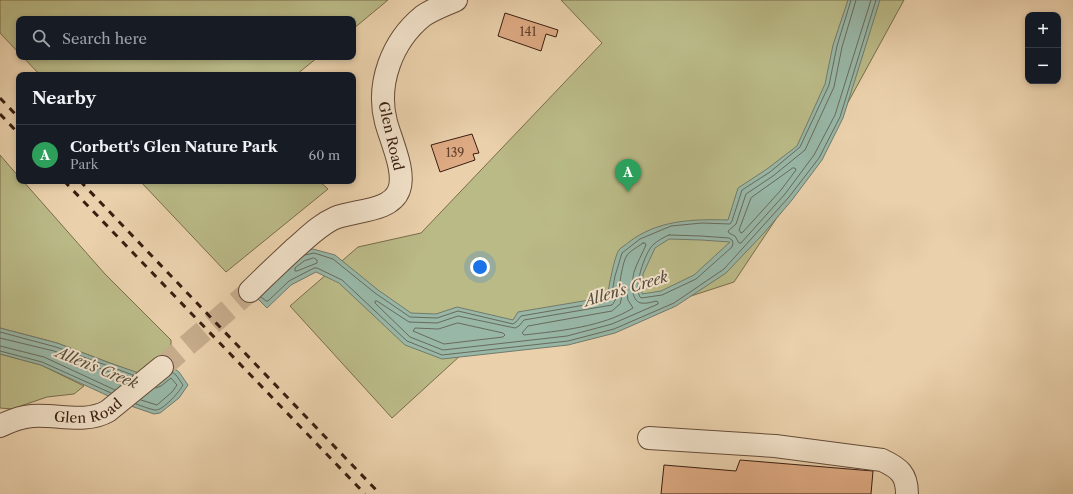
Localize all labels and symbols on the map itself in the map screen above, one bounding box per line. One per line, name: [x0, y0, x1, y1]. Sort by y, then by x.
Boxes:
house number: 141: [519, 24, 537, 39]
street label: Glen Road: [374, 100, 408, 173]
house number: 139: [446, 145, 464, 160]
pin: A: [615, 159, 641, 192]
your location: [470, 257, 490, 277]
water label: Allen's Creek: [580, 267, 670, 311]
water label: Allen's Creek: [52, 342, 141, 393]
street label: Glen Road: [53, 394, 126, 427]

